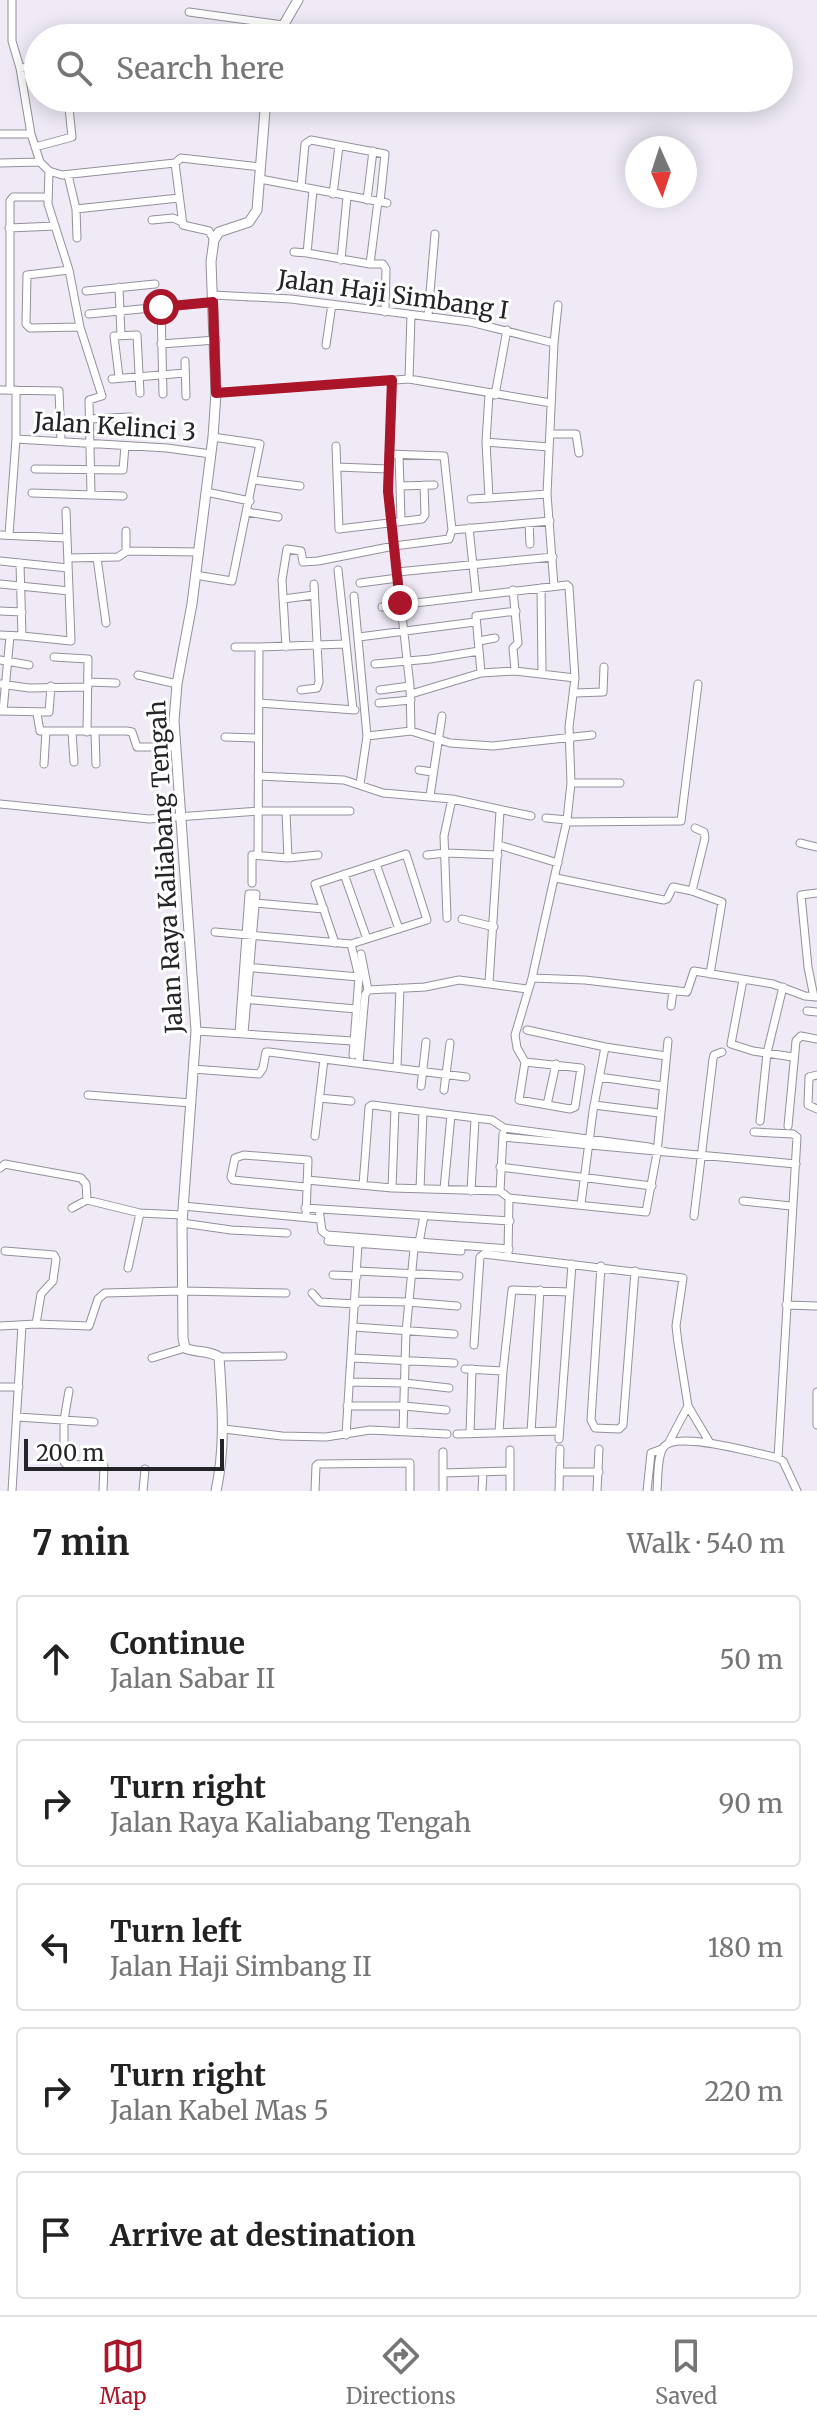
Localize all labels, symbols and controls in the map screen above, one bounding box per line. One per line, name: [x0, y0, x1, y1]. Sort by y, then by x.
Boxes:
search box: [24, 24, 793, 112]
icon: search: [52, 46, 96, 90]
text: Search here: [116, 49, 284, 87]
north arrow: [625, 136, 697, 208]
street label: Jalan Haji Simbang I: [275, 263, 510, 326]
route start: [143, 289, 179, 325]
street label: Jalan Kelinci 3: [32, 405, 197, 448]
route end: [382, 585, 418, 621]
street label: Jalan Raya Kaliabang Tengah: [141, 700, 190, 1035]
scale bar: [24, 1435, 224, 1471]
text: 200 m: [36, 1439, 104, 1467]
text: 7 min: [32, 1522, 129, 1564]
text: Walk · 540 m: [627, 1527, 785, 1560]
text: Continue: [110, 1624, 245, 1662]
icon: ahead: [34, 1637, 78, 1681]
text: 50 m: [719, 1643, 783, 1676]
text: Jalan Sabar II: [110, 1662, 275, 1695]
text: Turn right: [110, 1768, 266, 1806]
icon: right: [34, 1781, 78, 1825]
text: 90 m: [719, 1787, 783, 1820]
text: Jalan Raya Kaliabang Tengah: [110, 1806, 471, 1839]
text: Turn left: [110, 1912, 242, 1950]
icon: left: [34, 1925, 78, 1969]
text: 180 m: [708, 1931, 783, 1964]
text: Jalan Haji Simbang II: [110, 1950, 372, 1983]
text: Turn right: [110, 2056, 266, 2094]
icon: right: [34, 2069, 78, 2113]
text: 220 m: [704, 2075, 783, 2108]
text: Jalan Kabel Mas 5: [110, 2094, 329, 2127]
icon: arrive: [34, 2213, 78, 2257]
text: Arrive at destination: [110, 2216, 416, 2254]
tab: Map: [100, 2334, 147, 2410]
tab: Directions: [346, 2334, 456, 2410]
tab: Saved: [655, 2334, 717, 2410]

